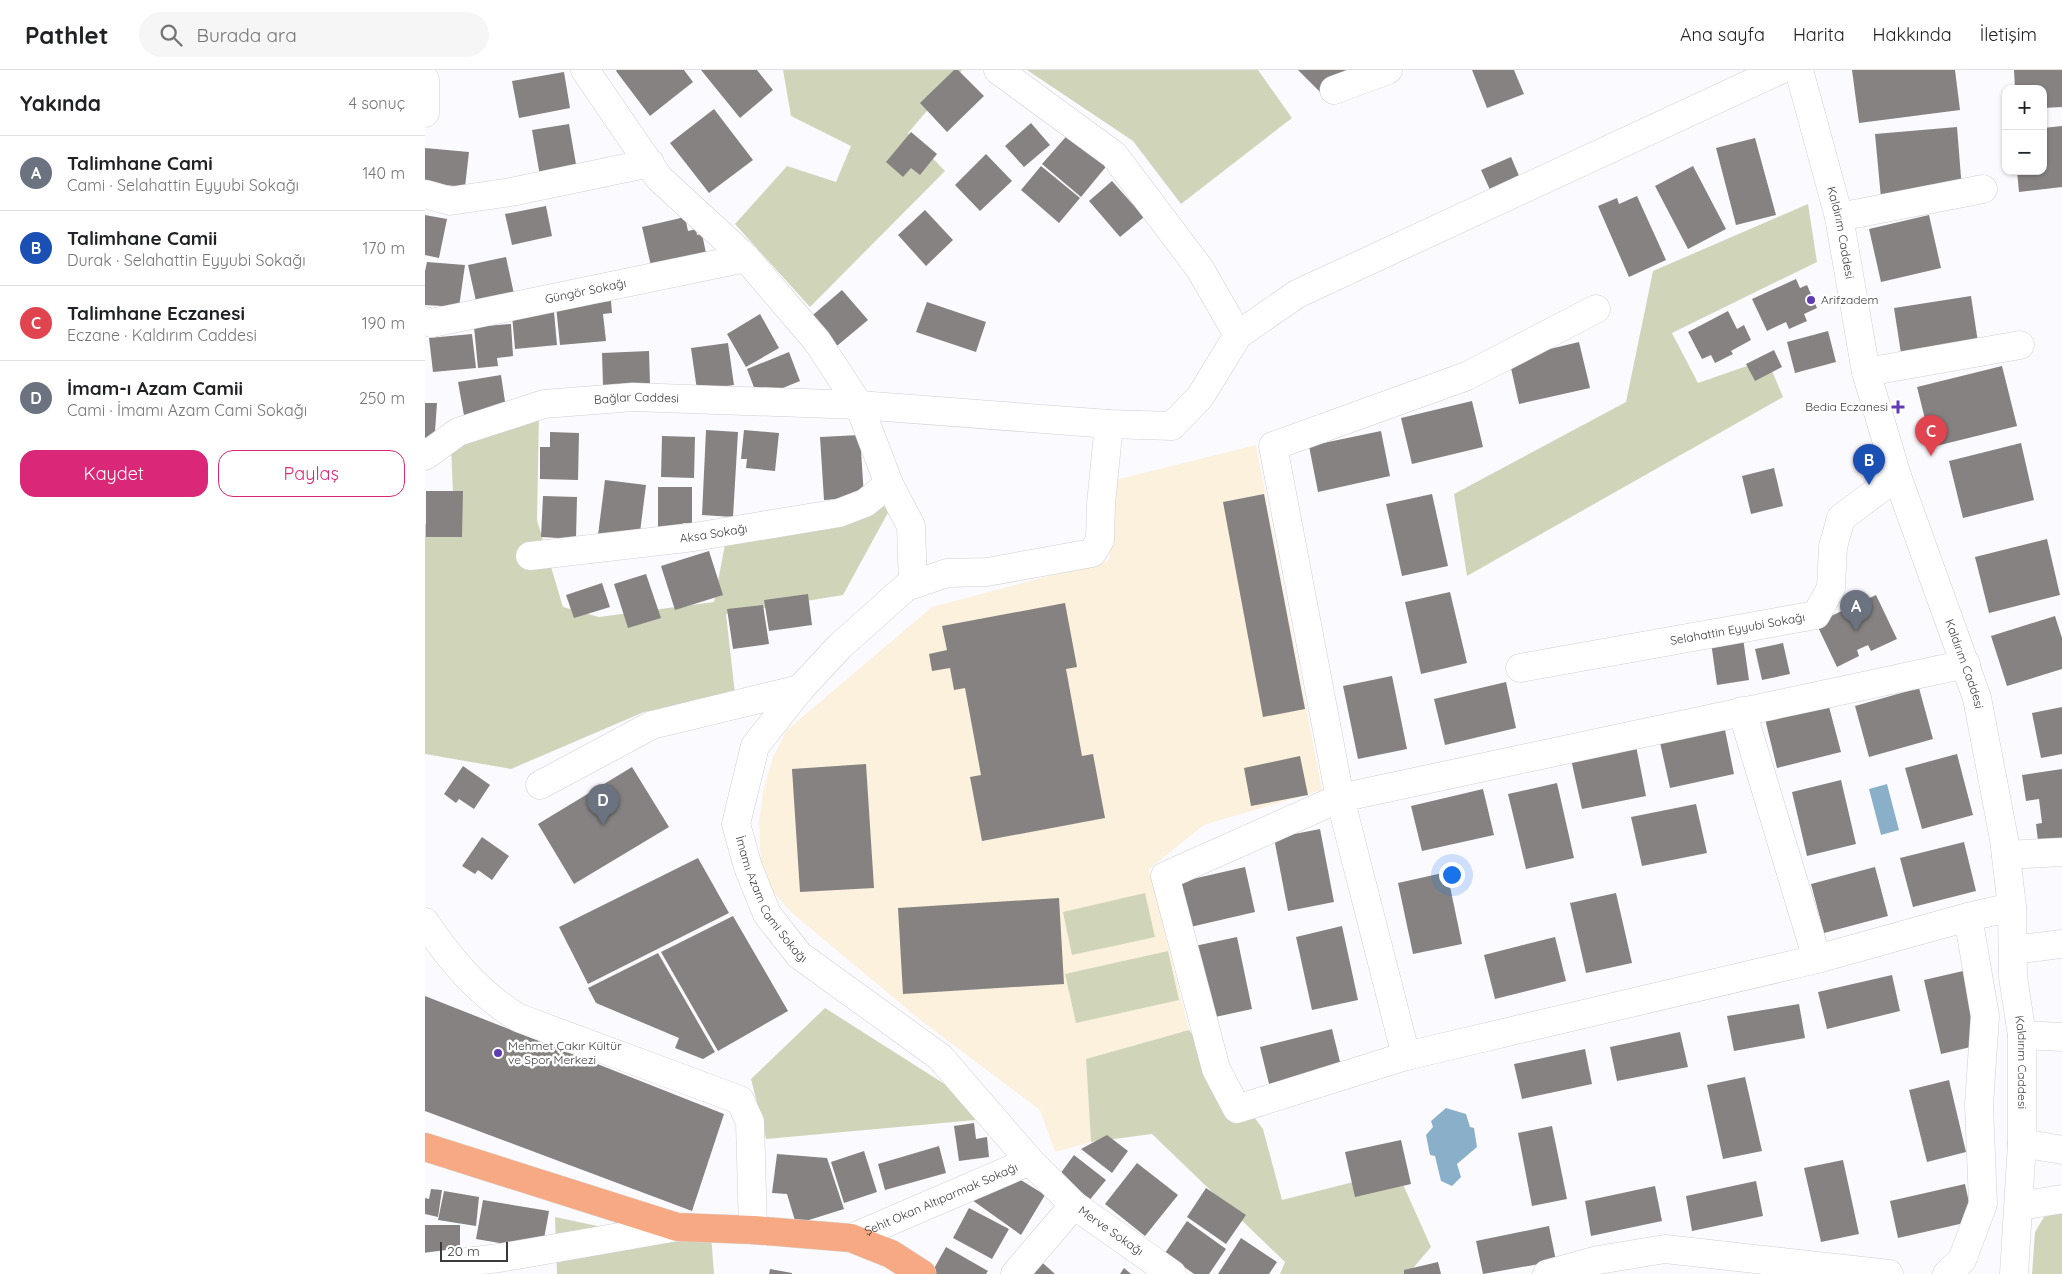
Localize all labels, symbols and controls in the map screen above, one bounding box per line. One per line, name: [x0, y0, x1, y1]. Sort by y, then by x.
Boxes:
search box: [139, 12, 489, 57]
text: Pathlet: [25, 20, 109, 50]
icon: search: [157, 21, 185, 49]
text: Burada ara: [197, 23, 297, 47]
text: Ana sayfa: [1680, 23, 1765, 46]
text: Harita: [1793, 23, 1845, 46]
text: Hakkında: [1873, 23, 1952, 46]
text: İletişim: [1980, 23, 2037, 46]
map controls: [2002, 85, 2047, 175]
button: +: [2002, 85, 2047, 130]
text: Yakında: [20, 90, 101, 116]
text: 4 sonuç: [348, 93, 405, 113]
button: −: [2002, 130, 2047, 175]
text: Talimhane Cami: [67, 151, 213, 175]
text: A: [31, 163, 41, 183]
text: 140 m: [362, 163, 405, 183]
text: Cami · Selahattin Eyyubi Sokağı: [67, 175, 299, 195]
street label: Kaldırım Caddesi: [1824, 185, 1858, 280]
text: Talimhane Camii: [67, 226, 217, 250]
text: B: [31, 238, 41, 258]
text: 170 m: [362, 238, 405, 258]
text: Durak · Selahattin Eyyubi Sokağı: [67, 250, 306, 270]
street label: Güngör Sokağı: [543, 275, 627, 306]
place label: Arifzadem: [1821, 292, 1878, 307]
marker: Arifzadem: [1805, 294, 1817, 306]
text: Talimhane Eczanesi: [67, 301, 245, 325]
text: C: [31, 313, 41, 333]
text: 190 m: [362, 313, 405, 333]
text: Eczane · Kaldırım Caddesi: [67, 325, 257, 345]
text: İmam-ı Azam Camii: [67, 376, 243, 400]
text: D: [30, 388, 42, 408]
text: 250 m: [359, 388, 405, 408]
street label: Bağlar Caddesi: [593, 389, 679, 407]
place label: Bedia Eczanesi: [1805, 399, 1888, 414]
text: Cami · İmamı Azam Cami Sokağı: [67, 400, 307, 420]
marker: Bedia Eczanesi: [1892, 401, 1904, 413]
pin: C: [1915, 415, 1947, 456]
pin: B: [1853, 444, 1885, 485]
button: Kaydet: [20, 450, 208, 497]
button: Paylaş: [218, 450, 405, 497]
street label: Aksa Sokağı: [679, 520, 748, 546]
pin: A: [1840, 590, 1872, 631]
street label: Selahattin Eyyubi Sokağı: [1669, 609, 1806, 648]
street label: Kaldırım Caddesi: [1942, 617, 1987, 710]
pin: D: [587, 784, 619, 825]
street label: İmamı Azam Cami Sokağı: [733, 834, 810, 965]
your location: [1439, 862, 1465, 888]
street label: Kaldırım Caddesi: [2012, 1014, 2030, 1109]
place label: Mehmet Çakır Kültür ve Spor Merkezi: [508, 1038, 622, 1067]
marker: Mehmet Çakır Kültür ve Spor Merkezi: [492, 1047, 504, 1059]
street label: Şehit Okan Altıparmak Sokağı: [862, 1159, 1020, 1238]
street label: Merve Sokağı: [1076, 1202, 1146, 1259]
scale bar: [440, 1239, 507, 1262]
text: 20 m: [447, 1242, 480, 1260]

